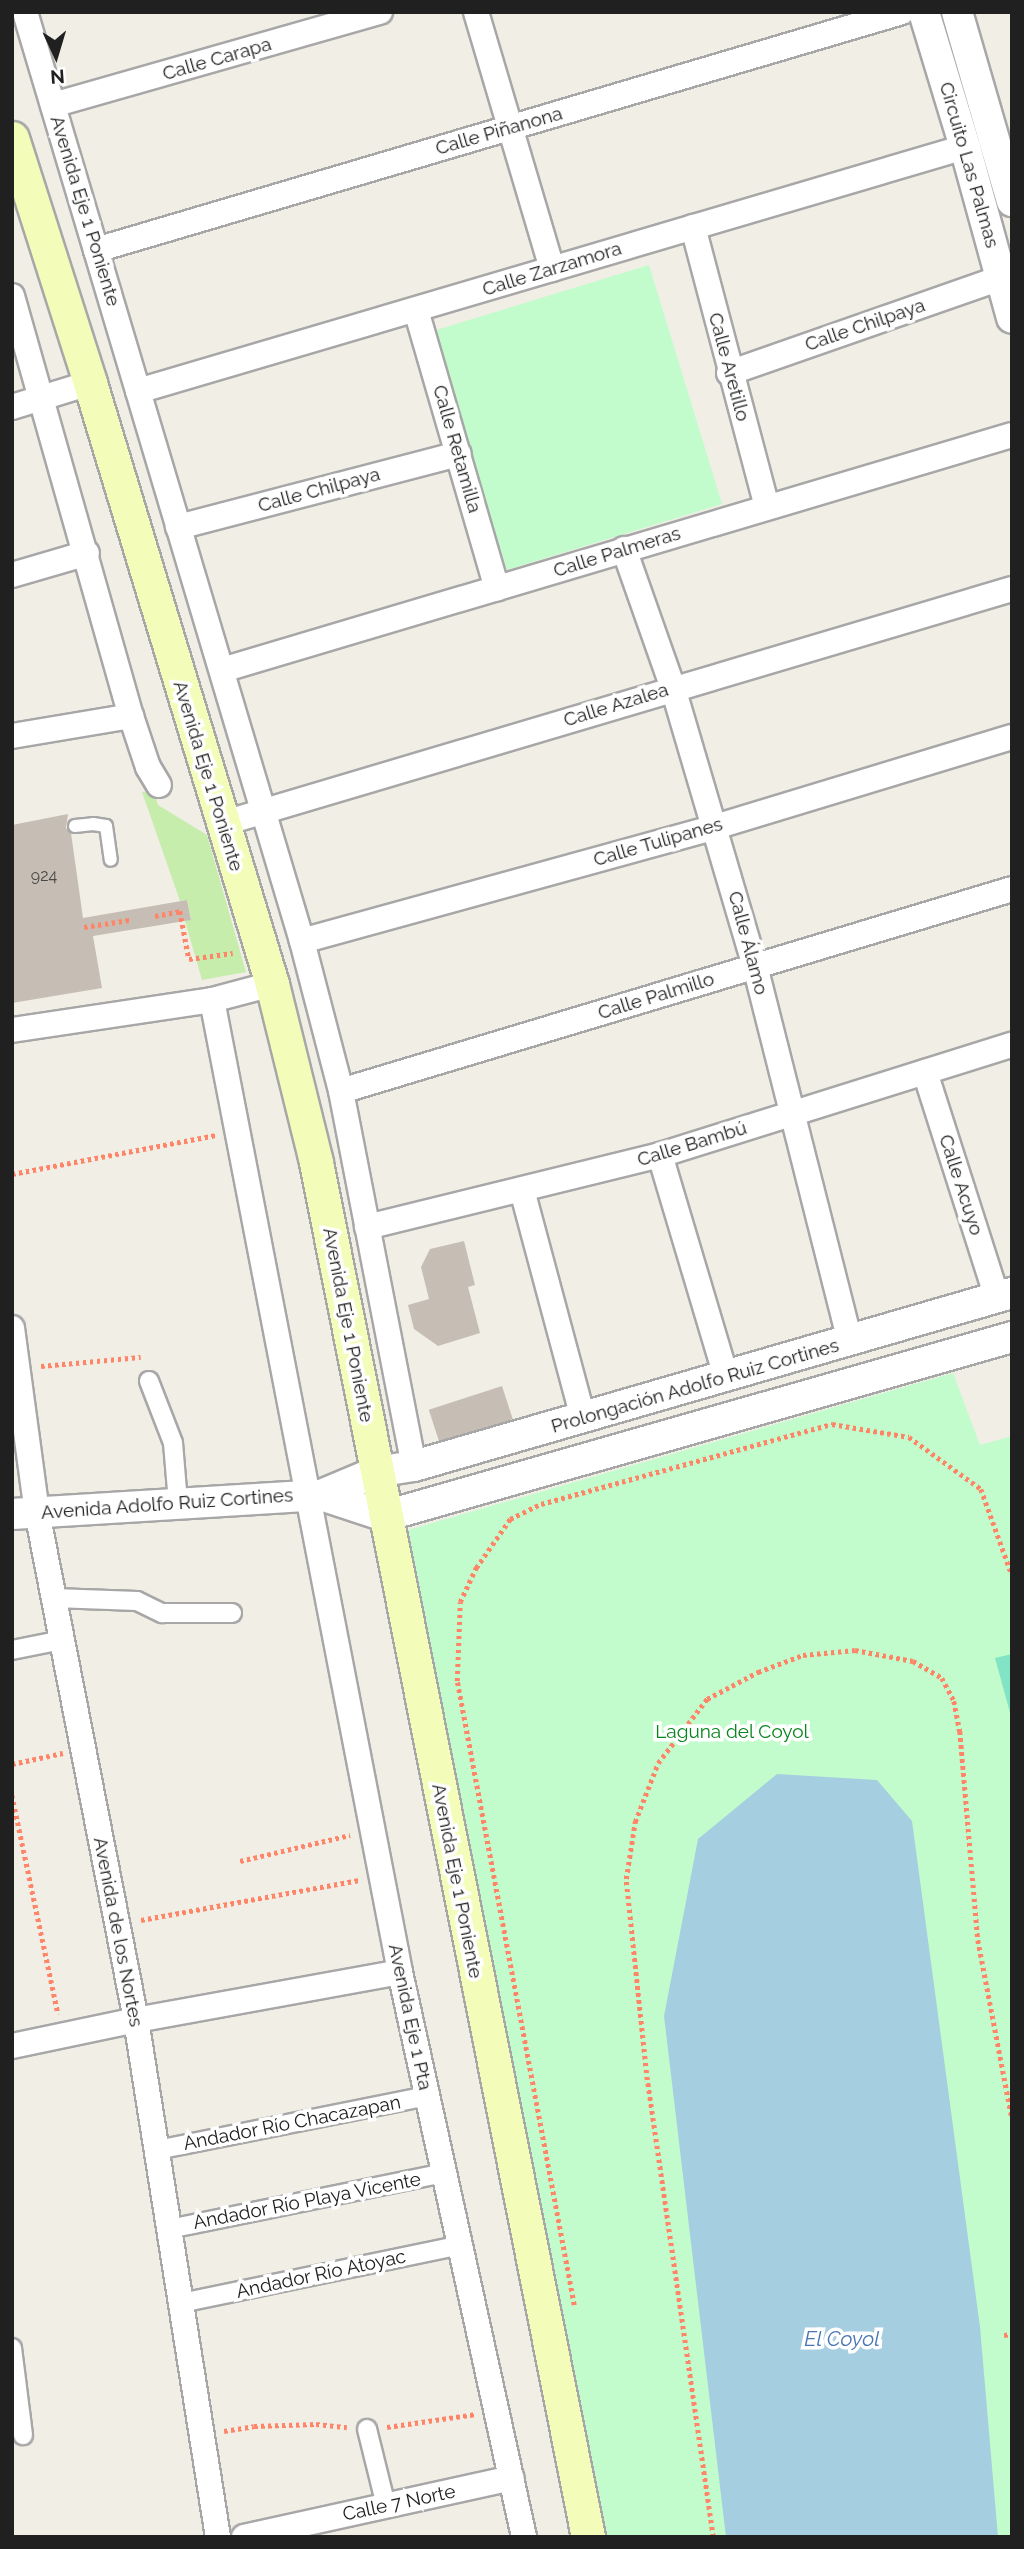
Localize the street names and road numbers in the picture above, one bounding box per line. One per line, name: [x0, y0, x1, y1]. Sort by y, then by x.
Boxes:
street label: Calle Carapa: [160, 33, 274, 85]
street label: Circuito Las Palmas: [934, 79, 1004, 251]
street label: Calle Piñanona: [433, 102, 565, 160]
street label: Avenida Eje 1 Poniente: [45, 113, 125, 309]
street label: Calle Zarzamora: [480, 237, 624, 301]
street label: Calle Chilpaya: [802, 294, 928, 356]
street label: Calle Aretillo: [703, 310, 755, 424]
street label: Calle Retamilla: [428, 382, 486, 516]
street label: Calle Chilpaya: [256, 463, 382, 517]
street label: Calle Palmeras: [551, 522, 683, 582]
street label: Avenida Eje 1 Poniente: [168, 678, 248, 874]
street label: Calle Azalea: [561, 678, 671, 732]
street label: Calle Tulipanes: [591, 813, 725, 871]
street label: Calle Álamo: [723, 888, 773, 998]
street label: Calle Palmillo: [595, 968, 717, 1024]
street label: Calle Bambú: [635, 1117, 749, 1171]
street label: Calle Acuyo: [934, 1131, 988, 1239]
street label: Avenida Eje 1 Poniente: [318, 1226, 378, 1424]
street label: Prolongación Adolfo Ruiz Cortines: [548, 1334, 842, 1438]
street label: Avenida Adolfo Ruiz Cortines: [40, 1484, 294, 1524]
street label: Avenida Eje 1 Poniente: [427, 1782, 487, 1980]
street label: Avenida de los Nortes: [88, 1835, 148, 2029]
street label: Avenida Eje 1 Pta: [383, 1942, 437, 2092]
street label: Andador Río Chacazapan: [181, 2091, 403, 2155]
street label: Andador Río Playa Vicente: [191, 2168, 423, 2234]
street label: Andador Río Atoyac: [234, 2245, 408, 2303]
street label: Calle 7 Norte: [341, 2480, 457, 2526]

